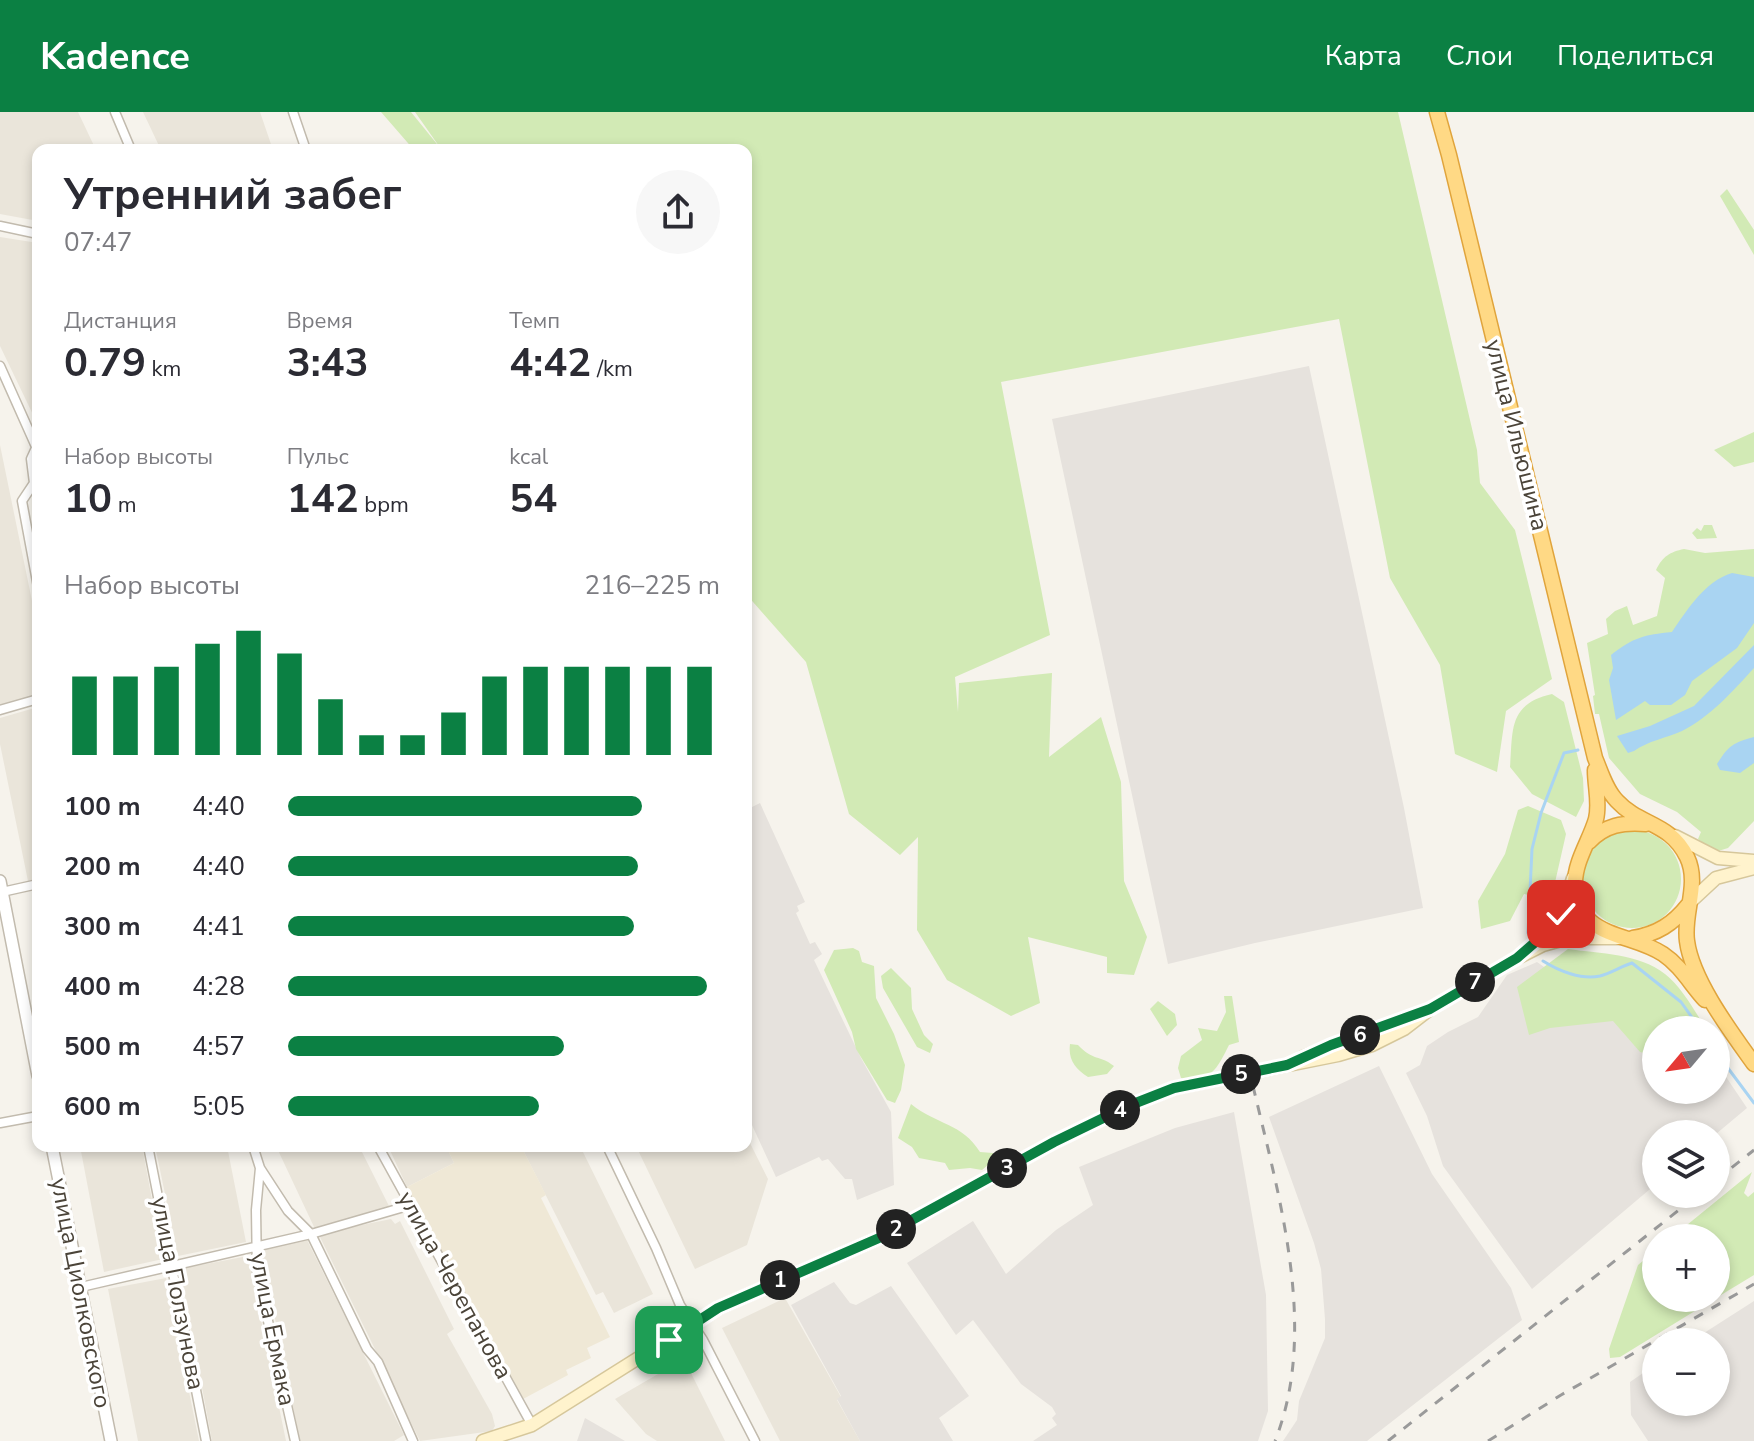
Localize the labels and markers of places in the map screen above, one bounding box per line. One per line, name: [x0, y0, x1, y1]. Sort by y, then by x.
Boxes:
pin: [1527, 880, 1595, 948]
pin: 7: [1455, 962, 1495, 1002]
pin: 6: [1340, 1015, 1380, 1055]
pin: 5: [1221, 1054, 1261, 1094]
pin: 4: [1100, 1090, 1140, 1130]
pin: 3: [987, 1148, 1027, 1188]
pin: 2: [876, 1209, 916, 1249]
pin: 1: [760, 1260, 800, 1300]
pin: [635, 1306, 703, 1374]

